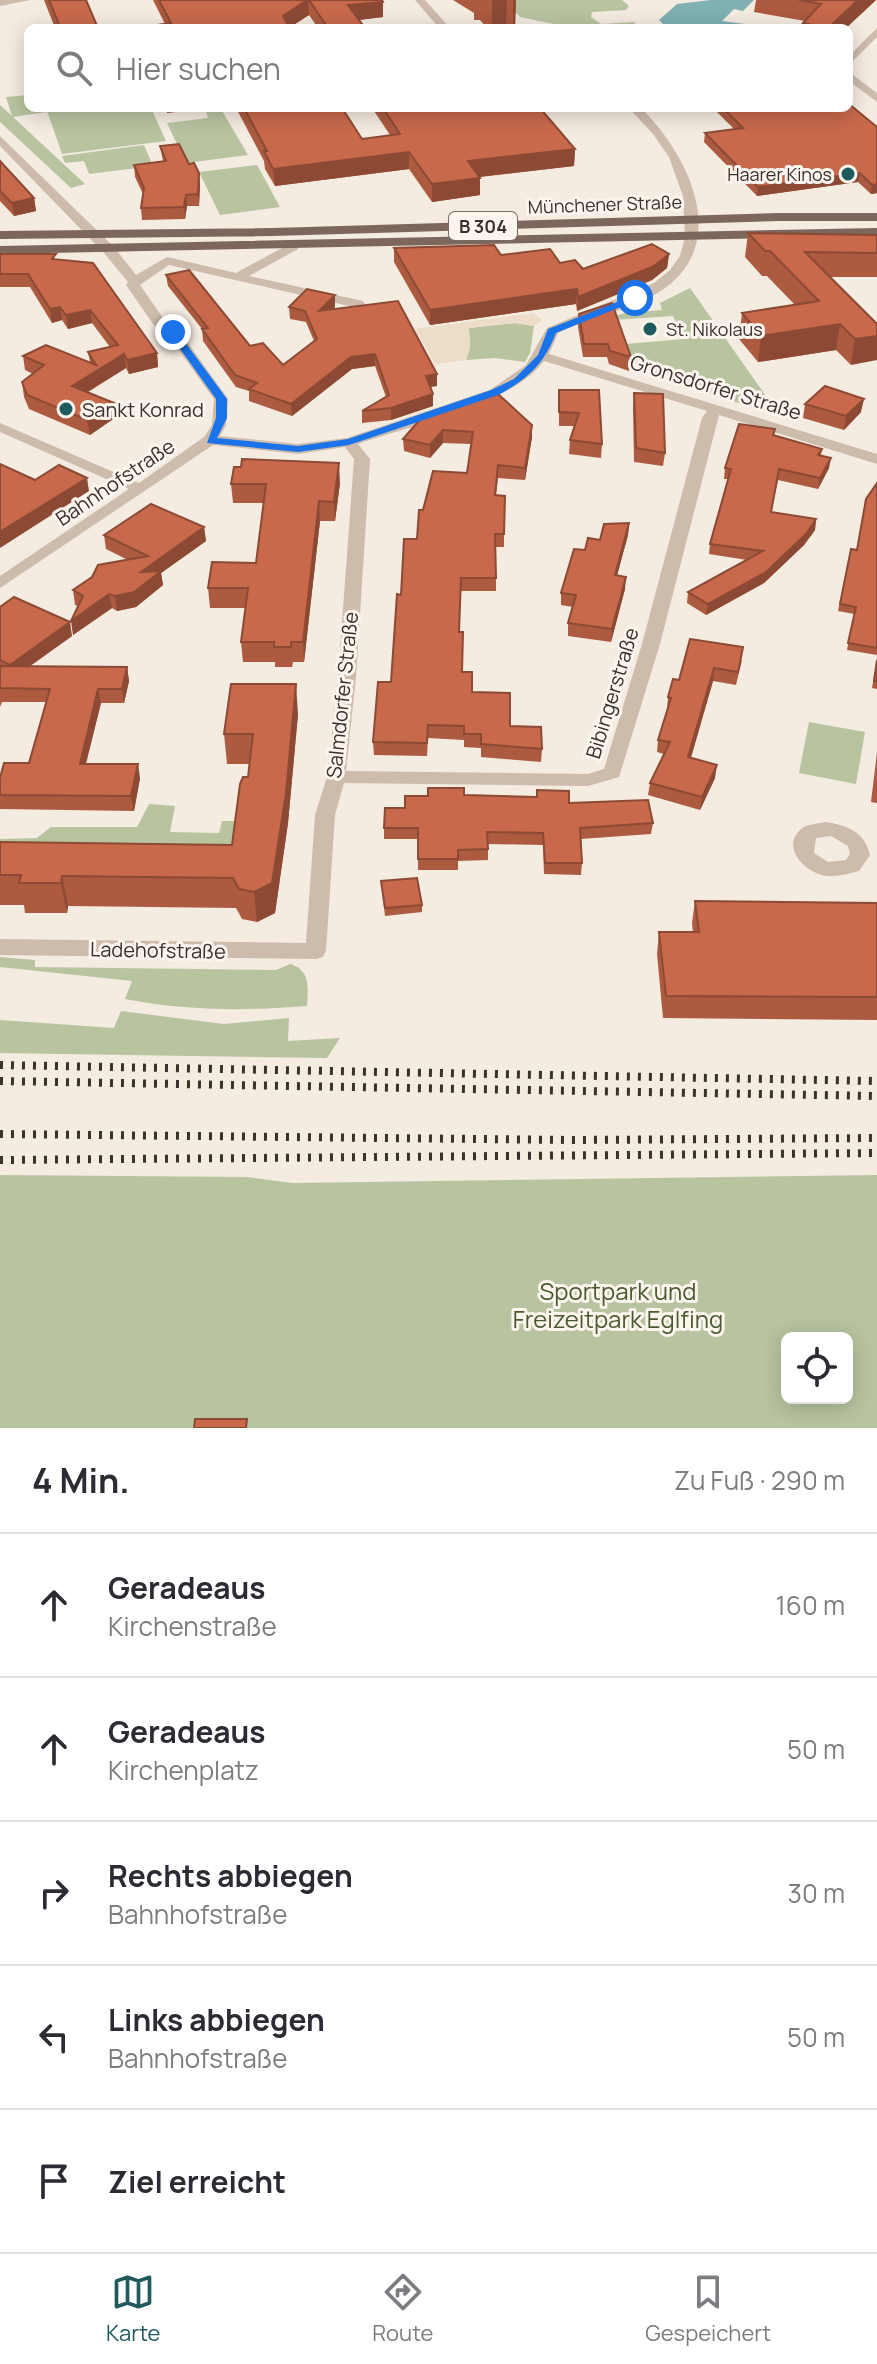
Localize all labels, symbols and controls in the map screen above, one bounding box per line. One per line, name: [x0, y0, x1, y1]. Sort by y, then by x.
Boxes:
search box: [24, 24, 853, 112]
icon: search: [52, 46, 96, 90]
text: Hier suchen: [116, 48, 281, 89]
place label: Haarer Kinos: [727, 162, 832, 186]
marker: Haarer Kinos: [839, 165, 857, 183]
street label: Münchener Straße: [527, 189, 683, 219]
road number: B 304: [449, 212, 517, 240]
route start: [617, 280, 653, 316]
route end: [155, 314, 191, 350]
place label: St. Nikolaus: [666, 317, 763, 341]
marker: St. Nikolaus: [641, 320, 659, 338]
street label: Gronsdorfer Straße: [627, 348, 805, 426]
place label: Sankt Konrad: [82, 396, 204, 423]
marker: Sankt Konrad: [57, 400, 75, 418]
street label: Bahnhofstraße: [50, 432, 180, 532]
street label: Salmdorfer Straße: [320, 610, 364, 780]
street label: Bibingerstraße: [579, 624, 645, 762]
street label: Ladehofstraße: [90, 935, 226, 965]
park label: Sportpark und Freizeitpark Eglfing: [513, 1274, 723, 1335]
map controls: [781, 1332, 853, 1404]
button: locate: [781, 1332, 853, 1404]
text: 4 Min.: [32, 1457, 130, 1503]
text: Zu Fuß · 290 m: [674, 1462, 845, 1498]
text: Geradeaus: [108, 1567, 265, 1608]
icon: ahead: [32, 1583, 76, 1627]
text: 160 m: [776, 1587, 845, 1623]
text: Kirchenstraße: [108, 1608, 277, 1644]
text: Geradeaus: [108, 1711, 265, 1752]
icon: ahead: [32, 1727, 76, 1771]
text: 50 m: [787, 1731, 845, 1767]
text: Kirchenplatz: [108, 1752, 259, 1788]
text: Rechts abbiegen: [108, 1855, 353, 1896]
icon: right: [32, 1871, 76, 1915]
text: 30 m: [788, 1875, 845, 1911]
text: Bahnhofstraße: [108, 1896, 287, 1932]
text: Links abbiegen: [108, 1999, 325, 2040]
icon: left: [32, 2015, 76, 2059]
text: 50 m: [787, 2019, 845, 2055]
text: Bahnhofstraße: [108, 2040, 287, 2076]
icon: arrive: [32, 2159, 76, 2203]
text: Ziel erreicht: [108, 2161, 286, 2202]
tab: Karte: [106, 2270, 160, 2348]
tab: Route: [372, 2270, 433, 2348]
tab: Gespeichert: [645, 2270, 771, 2348]

